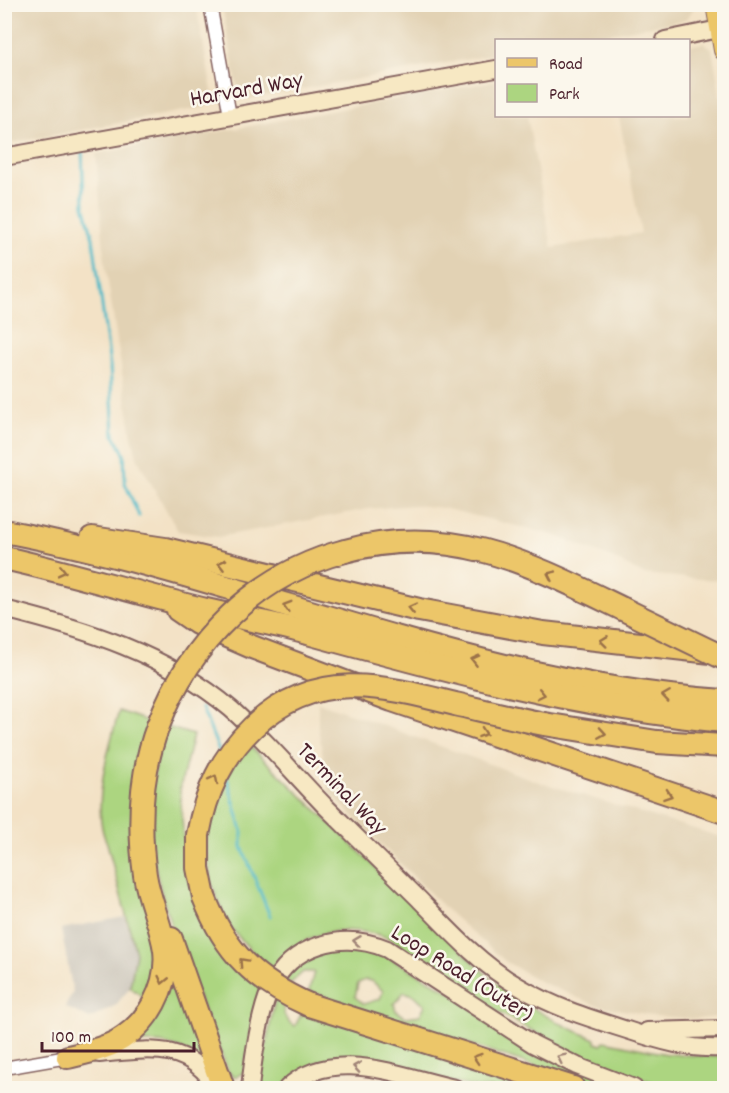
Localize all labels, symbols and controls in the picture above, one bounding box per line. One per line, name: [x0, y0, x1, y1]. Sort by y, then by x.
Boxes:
legend: [495, 39, 690, 117]
text: Road: [549, 53, 583, 78]
street label: Harvard Way: [187, 64, 307, 118]
text: Park: [549, 83, 580, 108]
one-way arrow: [217, 558, 227, 571]
one-way arrow: [56, 564, 66, 577]
one-way arrow: [547, 570, 558, 582]
one-way arrow: [282, 601, 293, 613]
one-way arrow: [407, 603, 417, 616]
one-way arrow: [599, 635, 608, 648]
one-way arrow: [470, 654, 480, 667]
one-way arrow: [536, 686, 546, 699]
one-way arrow: [662, 690, 671, 702]
one-way arrow: [477, 725, 488, 738]
one-way arrow: [597, 726, 607, 739]
street label: Terminal Way: [288, 736, 395, 845]
one-way arrow: [207, 775, 218, 785]
one-way arrow: [662, 787, 673, 800]
street label: Loop Road (Outer): [383, 917, 539, 1032]
one-way arrow: [352, 935, 362, 948]
one-way arrow: [239, 959, 250, 969]
one-way arrow: [157, 975, 170, 985]
scale bar: [42, 1015, 194, 1053]
text: 100 m: [51, 1026, 91, 1051]
one-way arrow: [472, 1053, 483, 1065]
one-way arrow: [556, 1054, 567, 1066]
one-way arrow: [352, 1061, 361, 1073]

